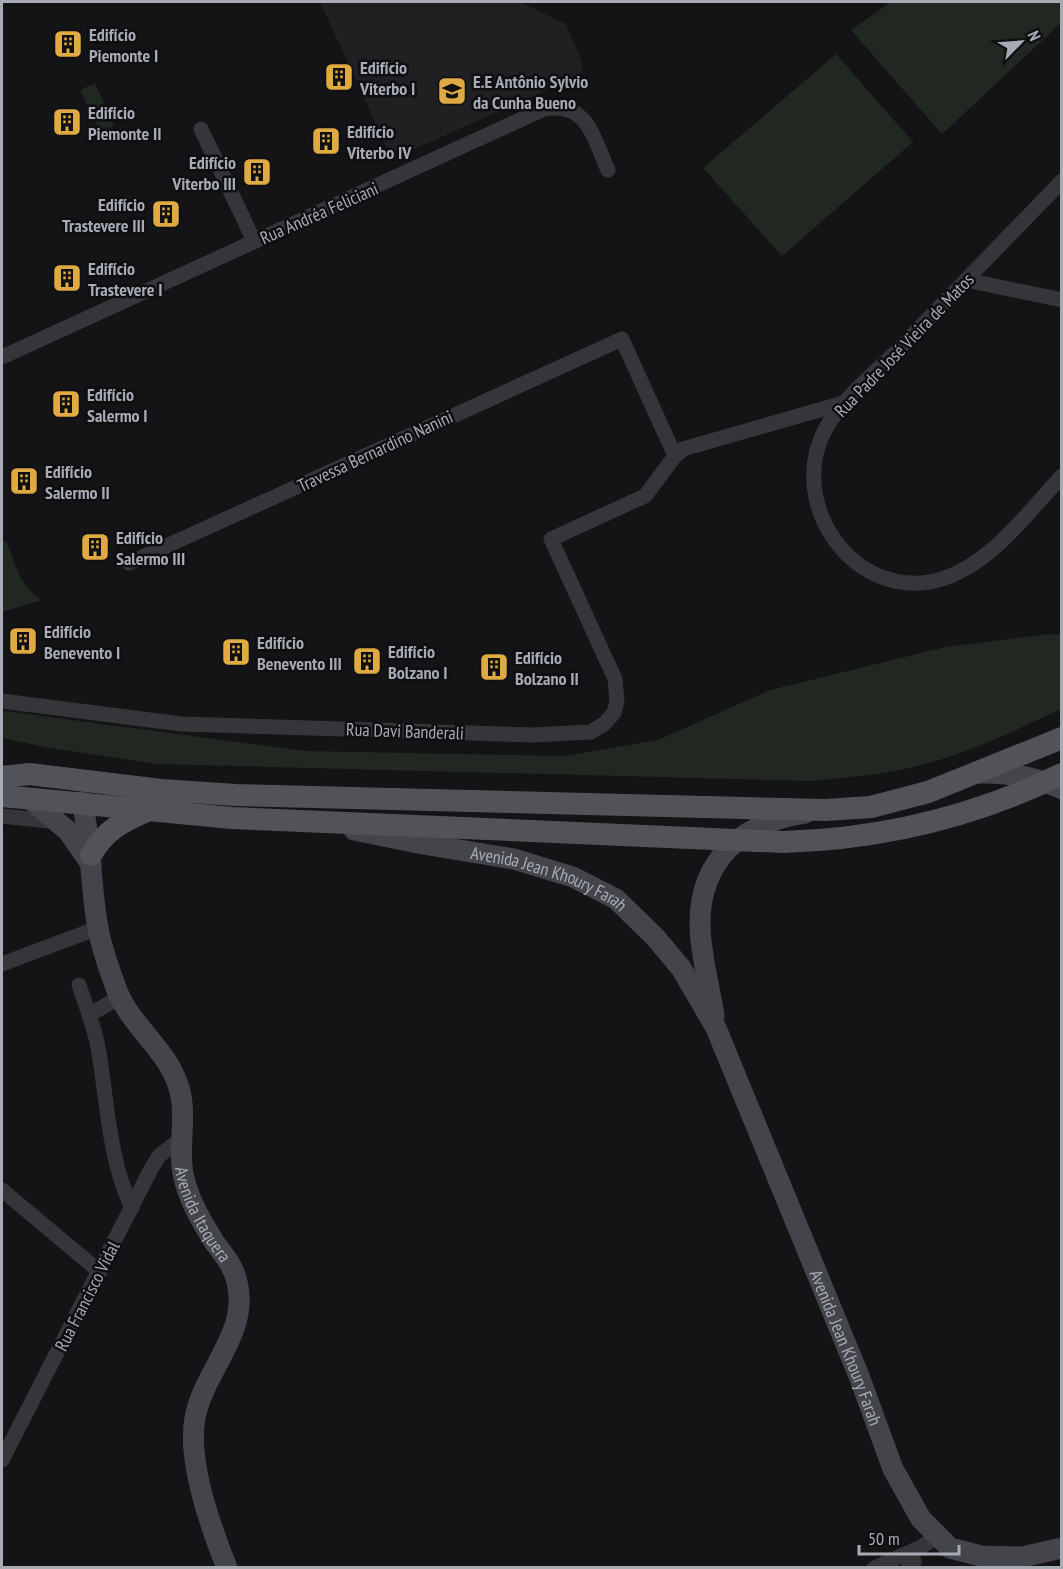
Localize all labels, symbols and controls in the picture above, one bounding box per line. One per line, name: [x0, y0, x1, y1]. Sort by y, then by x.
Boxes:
north arrow: [991, 12, 1051, 72]
place label: Edifício Piemonte I: [89, 23, 158, 67]
building icon: Edifício Piemonte I: [52, 28, 84, 60]
text: N: [1024, 28, 1045, 44]
place label: Edifício Viterbo I: [359, 56, 415, 100]
building icon: Edifício Viterbo I: [323, 61, 355, 93]
place label: E.E Antônio Sylvio da Cunha Bueno: [473, 70, 588, 114]
school or university icon: E.E Antônio Sylvio da Cunha Bueno: [436, 75, 468, 107]
place label: Edifício Piemonte II: [88, 101, 162, 145]
building icon: Edifício Piemonte II: [51, 106, 83, 138]
place label: Edifício Viterbo IV: [346, 120, 412, 164]
building icon: Edifício Viterbo IV: [310, 125, 342, 157]
place label: Edifício Viterbo III: [171, 151, 236, 195]
building icon: Edifício Viterbo III: [241, 156, 273, 188]
street label: Rua Andréa Feliciani: [256, 177, 382, 249]
place label: Edifício Trastevere III: [62, 193, 145, 237]
building icon: Edifício Trastevere III: [150, 198, 182, 230]
place label: Edifício Trastevere I: [88, 257, 162, 301]
building icon: Edifício Trastevere I: [51, 262, 83, 294]
street label: Rua Padre José Vieira de Matos: [829, 268, 979, 422]
place label: Edifício Salermo I: [87, 383, 148, 427]
building icon: Edifício Salermo I: [50, 388, 82, 420]
street label: Travessa Bernardino Nanini: [294, 405, 456, 497]
place label: Edifício Salermo II: [45, 460, 110, 504]
building icon: Edifício Salermo II: [8, 465, 40, 497]
place label: Edifício Salermo III: [116, 526, 185, 570]
building icon: Edifício Salermo III: [79, 531, 111, 563]
place label: Edifício Benevento I: [44, 620, 120, 664]
building icon: Edifício Benevento I: [7, 625, 39, 657]
place label: Edifício Benevento III: [257, 631, 342, 675]
building icon: Edifício Benevento III: [220, 636, 252, 668]
place label: Edifício Bolzano I: [388, 640, 448, 684]
building icon: Edifício Bolzano I: [351, 645, 383, 677]
place label: Edifício Bolzano II: [515, 646, 579, 690]
building icon: Edifício Bolzano II: [478, 651, 510, 683]
street label: Rua Davi Banderali: [346, 717, 464, 745]
street label: Avenida Jean Khoury Farah: [469, 841, 633, 916]
street label: Avenida Itaquera: [171, 1165, 237, 1266]
street label: Rua Francisco Vidal: [50, 1237, 125, 1355]
street label: Avenida Jean Khoury Farah: [805, 1266, 888, 1429]
scale bar: [859, 1518, 960, 1556]
text: 50 m: [868, 1527, 900, 1550]

